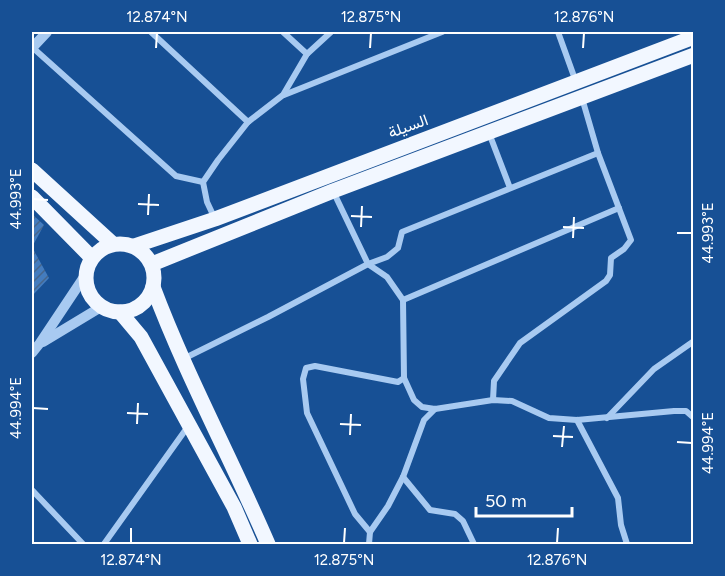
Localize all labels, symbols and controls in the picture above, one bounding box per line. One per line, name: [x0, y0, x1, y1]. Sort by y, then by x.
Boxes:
text: 12.874°N: [126, 8, 188, 26]
text: 12.875°N: [341, 8, 401, 26]
text: 12.876°N: [554, 8, 614, 26]
street label: السيلة: [385, 110, 431, 142]
text: 44.993°E: [7, 168, 25, 230]
text: 44.993°E: [699, 202, 717, 264]
text: 44.994°E: [7, 377, 25, 439]
text: 44.994°E: [699, 412, 717, 474]
scale bar: [476, 480, 572, 518]
text: 50 m: [485, 490, 527, 512]
text: 12.874°N: [100, 551, 162, 569]
text: 12.875°N: [314, 551, 374, 569]
text: 12.876°N: [527, 551, 587, 569]

